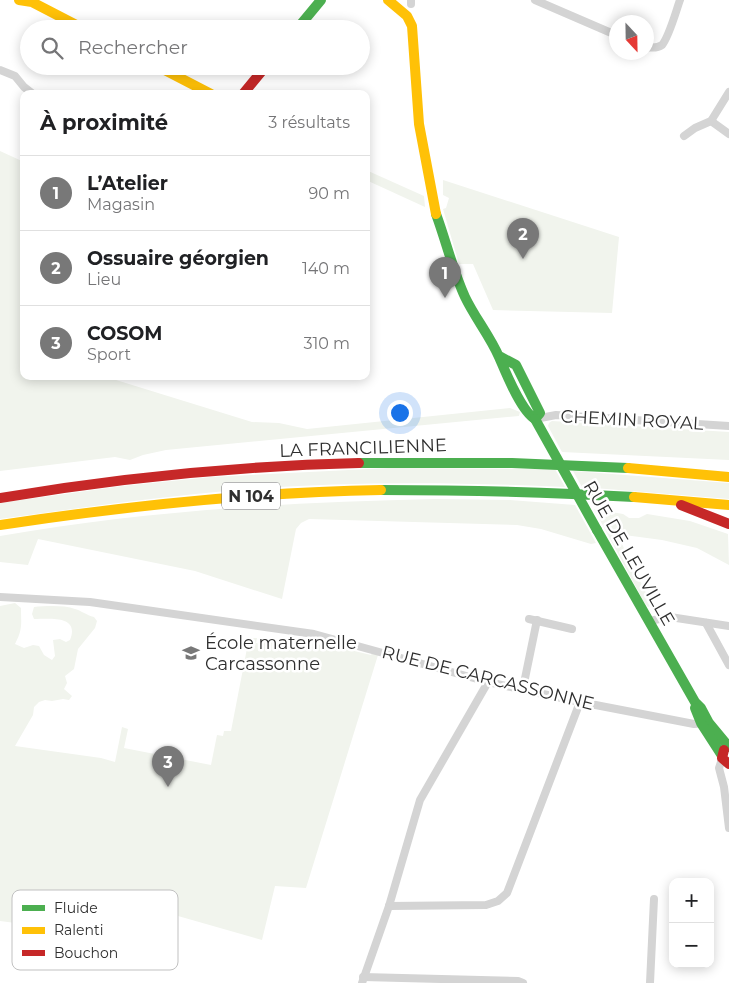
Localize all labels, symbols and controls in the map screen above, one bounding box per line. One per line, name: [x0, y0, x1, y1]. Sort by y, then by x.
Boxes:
north arrow: [609, 15, 654, 60]
search box: [20, 20, 370, 75]
icon: search: [38, 34, 66, 62]
text: Rechercher: [78, 36, 188, 59]
text: À proximité: [40, 110, 168, 135]
text: 3 résultats: [268, 113, 350, 132]
text: L’Atelier: [87, 172, 168, 195]
text: 1: [53, 184, 59, 203]
text: 90 m: [308, 184, 350, 203]
text: Magasin: [87, 195, 155, 214]
pin: 2: [507, 218, 539, 259]
text: Ossuaire géorgien: [87, 247, 269, 270]
pin: 1: [429, 257, 461, 298]
text: 2: [51, 259, 61, 278]
text: 140 m: [302, 259, 350, 278]
text: Lieu: [87, 270, 121, 289]
text: COSOM: [87, 322, 163, 345]
text: 3: [51, 334, 61, 353]
text: 310 m: [303, 334, 350, 353]
text: Sport: [87, 345, 131, 364]
your location: [387, 400, 413, 426]
street label: CHEMIN ROYAL: [560, 405, 704, 435]
street label: LA FRANCILIENNE: [279, 434, 447, 462]
street label: RUE DE LEUVILLE: [579, 477, 679, 629]
road number: N 104: [222, 482, 280, 510]
place label: École maternelle Carcassonne: [205, 632, 357, 675]
street label: RUE DE CARCASSONNE: [380, 641, 596, 715]
school or university icon: École maternelle Carcassonne: [181, 643, 201, 663]
pin: 3: [152, 746, 184, 787]
map controls: [669, 878, 714, 968]
button: +: [669, 878, 714, 923]
legend: [12, 890, 178, 970]
text: Fluide: [54, 899, 98, 917]
text: Ralenti: [54, 921, 103, 939]
button: −: [669, 923, 714, 968]
text: Bouchon: [54, 944, 118, 962]

